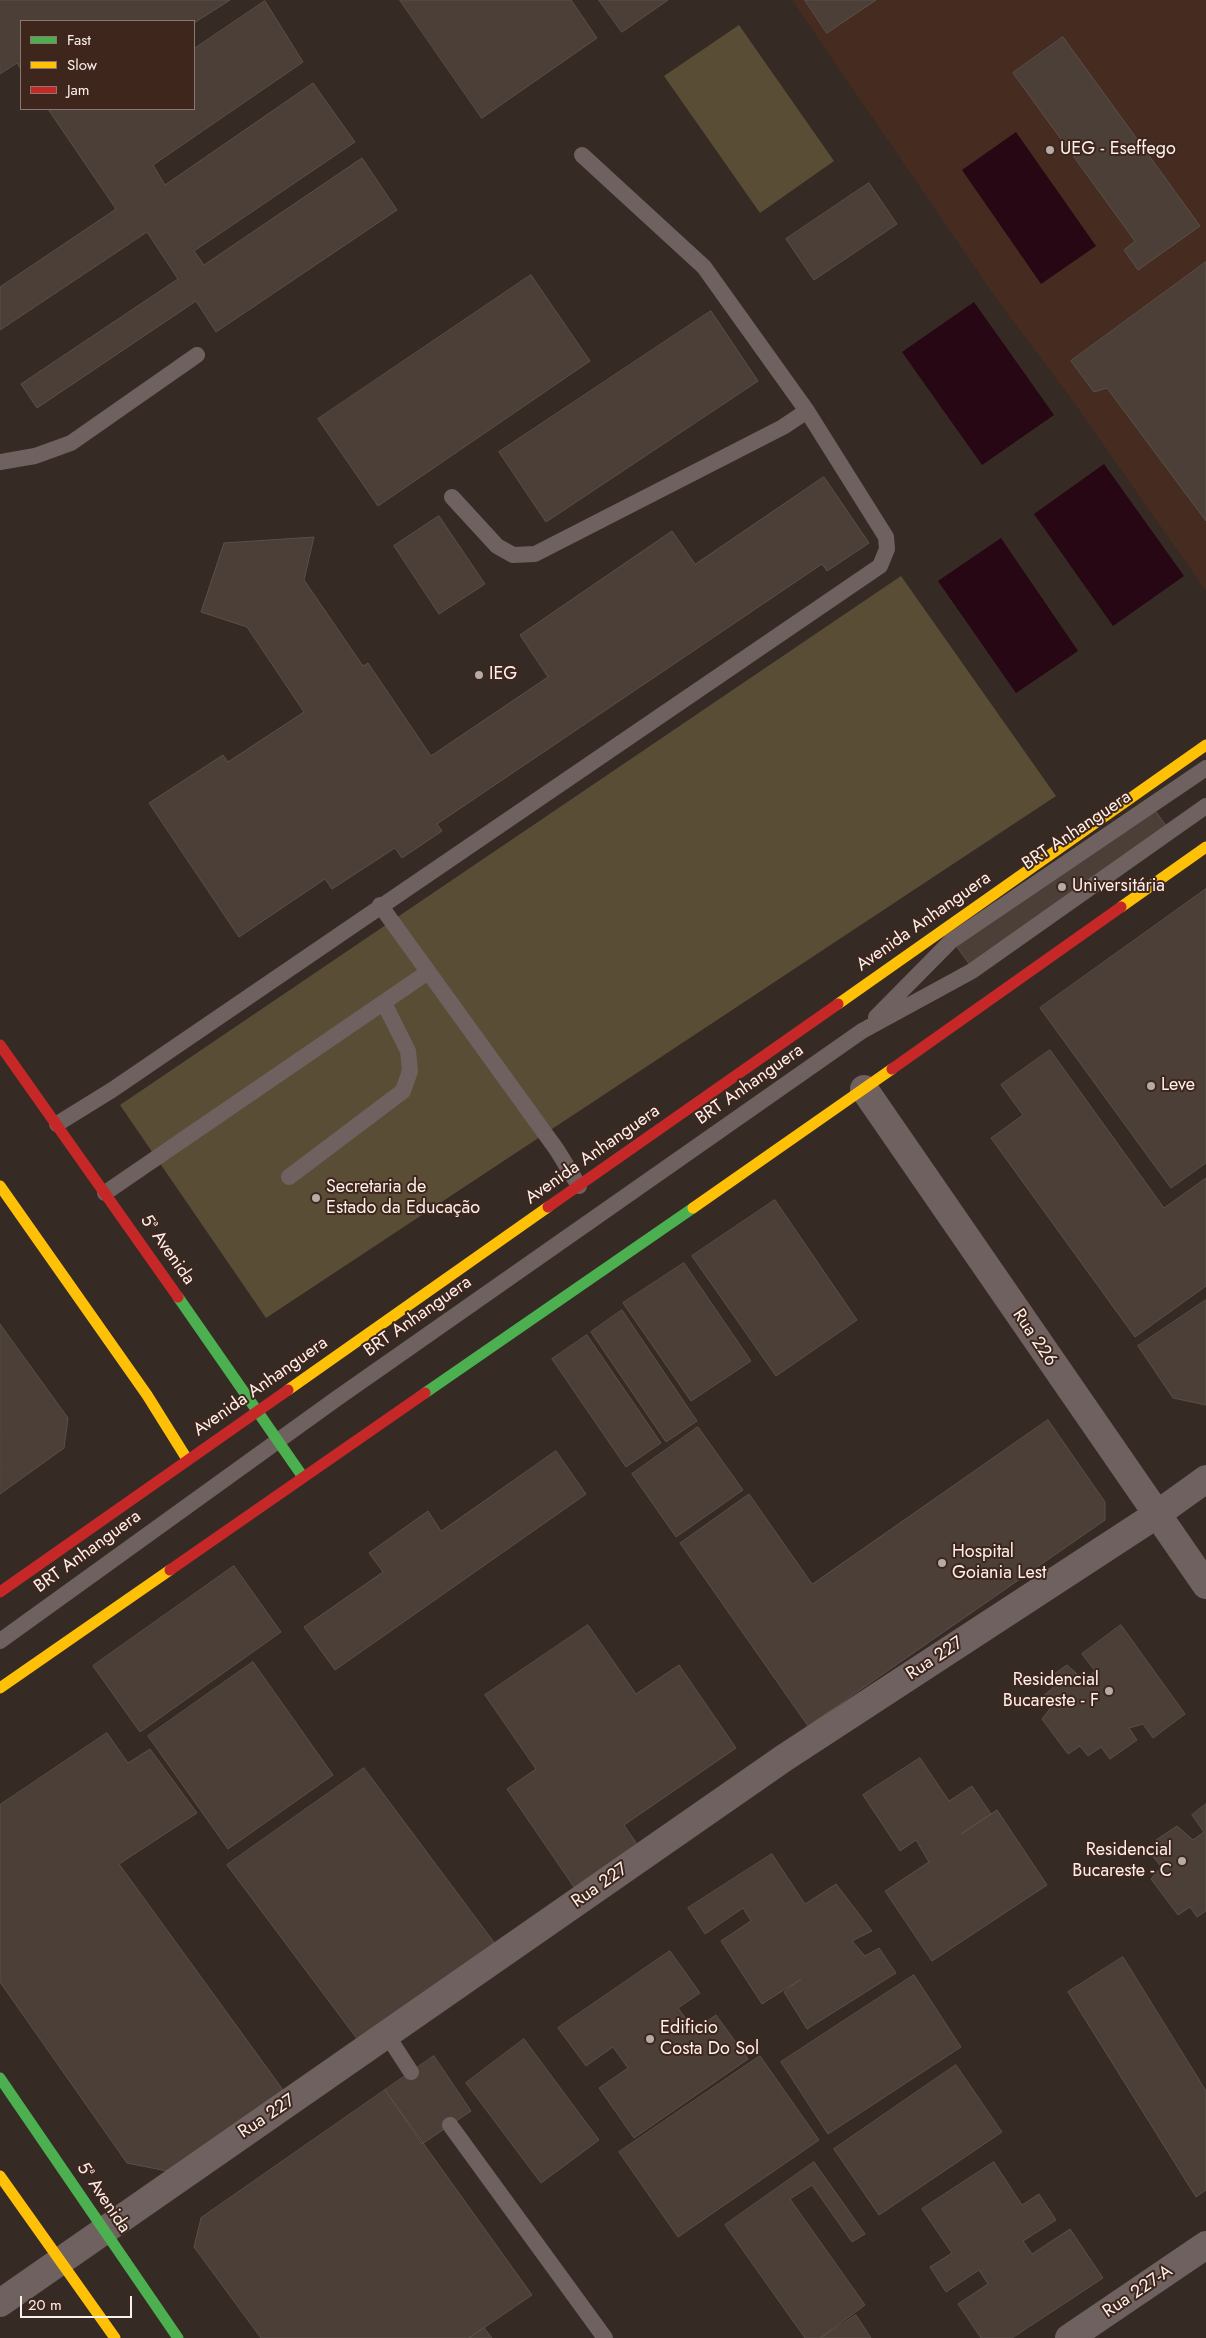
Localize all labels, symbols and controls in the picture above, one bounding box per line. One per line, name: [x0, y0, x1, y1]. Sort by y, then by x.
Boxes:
legend: [20, 20, 195, 110]
text: Fast: [67, 29, 91, 51]
text: Slow: [67, 54, 97, 76]
text: Jam: [67, 79, 90, 101]
place label: UEG - Eseffego: [1060, 139, 1176, 161]
marker: UEG - Eseffego: [1044, 144, 1056, 156]
place label: IEG: [489, 664, 517, 686]
marker: IEG: [473, 669, 485, 681]
street label: BRT Anhanguera: [1018, 787, 1136, 875]
street label: Avenida Anhanguera: [853, 868, 995, 976]
place label: Universitária: [1072, 876, 1165, 898]
marker: Universitária: [1056, 881, 1068, 893]
street label: BRT Anhanguera: [692, 1040, 808, 1130]
place label: Leve: [1161, 1075, 1195, 1097]
marker: Leve: [1145, 1080, 1157, 1092]
street label: Avenida Anhanguera: [522, 1101, 664, 1209]
place label: Secretaria de Estado da Educação: [326, 1177, 480, 1220]
marker: Secretaria de Estado da Educação: [310, 1192, 322, 1204]
street label: 5ª Avenida: [135, 1211, 199, 1289]
street label: BRT Anhanguera: [360, 1272, 476, 1362]
street label: Rua 226: [1007, 1305, 1061, 1371]
street label: Avenida Anhanguera: [190, 1333, 332, 1441]
street label: BRT Anhanguera: [30, 1506, 146, 1598]
place label: Hospital Goiania Lest: [952, 1542, 1046, 1585]
marker: Hospital Goiania Lest: [936, 1557, 948, 1569]
street label: Rua 227: [902, 1633, 968, 1685]
place label: Residencial Bucareste - F: [1003, 1670, 1099, 1712]
marker: Residencial Bucareste - F: [1103, 1685, 1115, 1697]
place label: Residencial Bucareste - C: [1072, 1840, 1172, 1882]
marker: Residencial Bucareste - C: [1176, 1855, 1188, 1867]
street label: Rua 227: [568, 1859, 632, 1913]
place label: Edificio Costa Do Sol: [660, 2018, 759, 2060]
marker: Edificio Costa Do Sol: [644, 2033, 656, 2045]
street label: Rua 227: [235, 2090, 299, 2144]
street label: 5ª Avenida: [71, 2158, 135, 2238]
street label: Rua 227-A: [1099, 2261, 1177, 2323]
scale bar: [22, 2286, 135, 2318]
text: 20 m: [28, 2294, 62, 2316]

